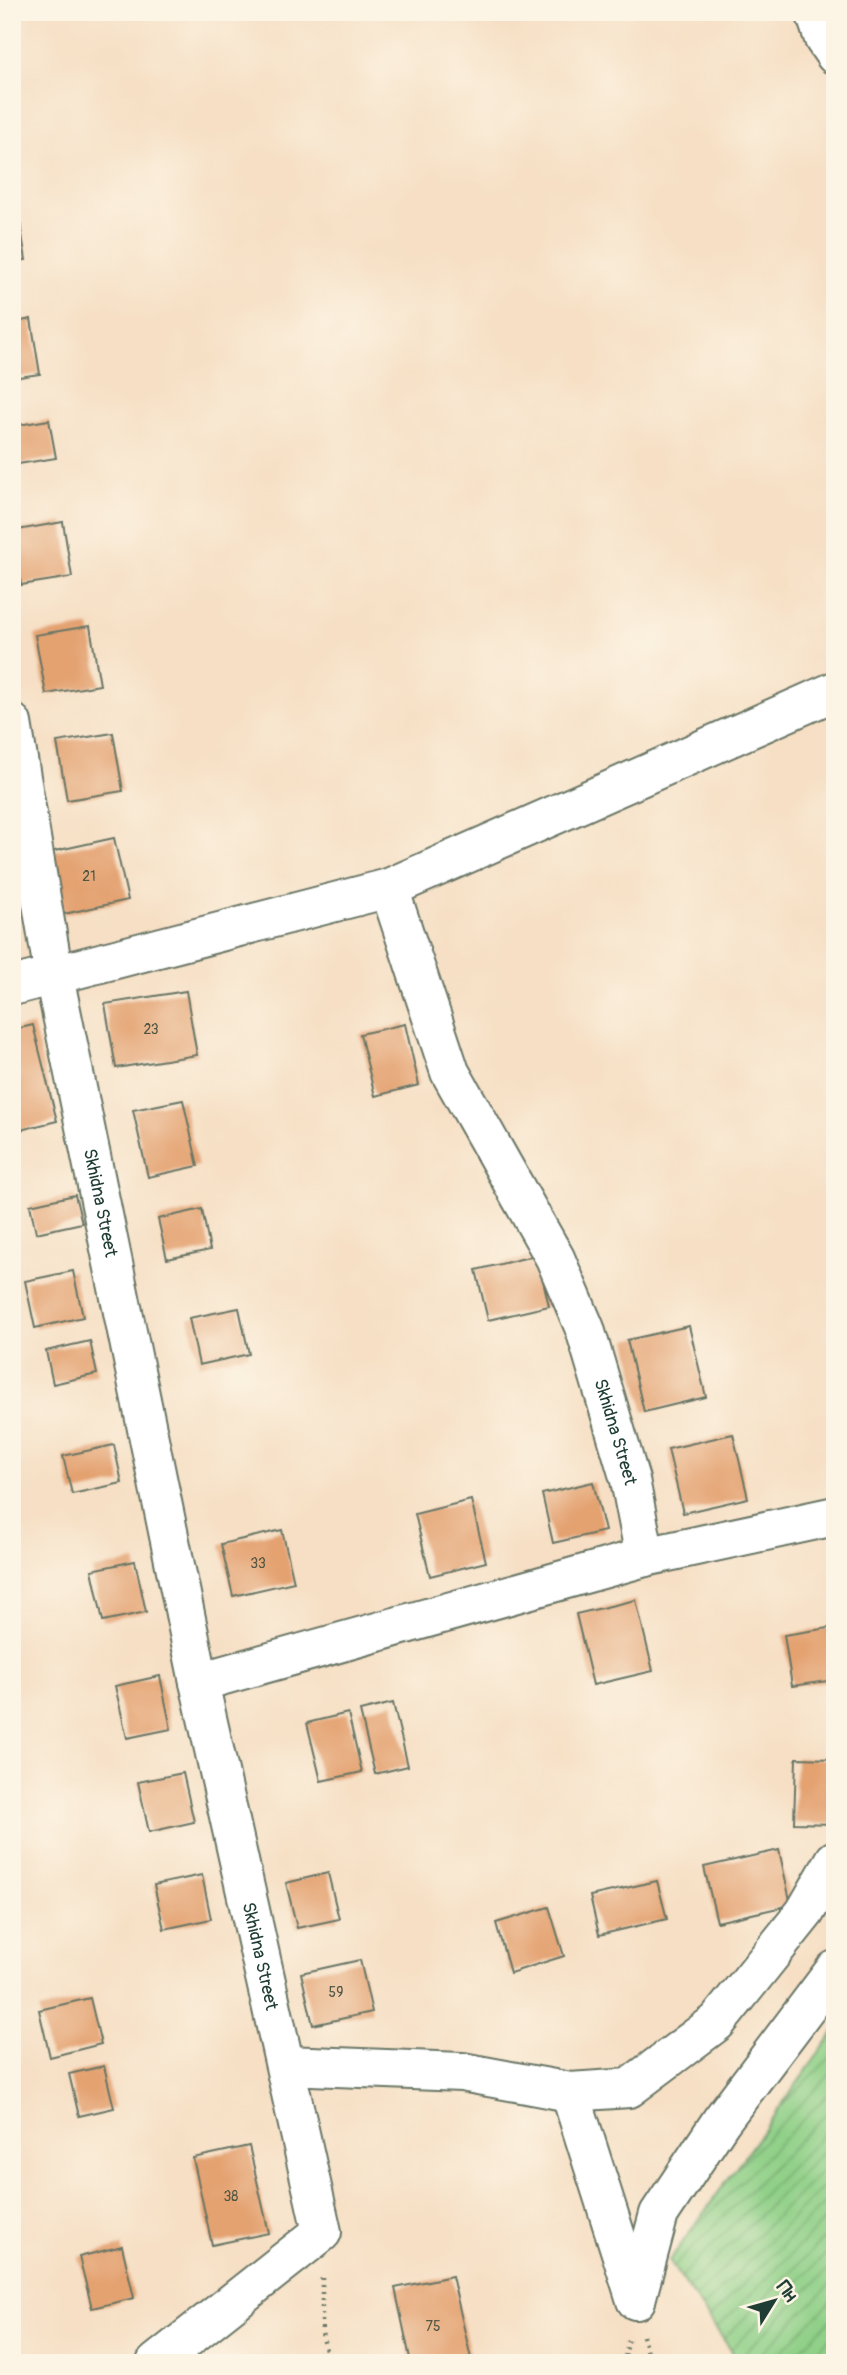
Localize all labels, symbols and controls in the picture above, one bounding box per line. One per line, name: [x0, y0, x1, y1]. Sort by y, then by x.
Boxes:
house number: 21: [82, 868, 96, 885]
house number: 23: [143, 1021, 159, 1038]
street label: Skhidna Street: [78, 1147, 123, 1260]
street label: Skhidna Street: [588, 1376, 642, 1488]
house number: 33: [250, 1555, 266, 1572]
street label: Skhidna Street: [237, 1900, 283, 2013]
house number: 59: [329, 1984, 343, 2001]
house number: 38: [224, 2188, 238, 2205]
north arrow: [738, 2266, 808, 2336]
text: Пн: [771, 2276, 803, 2307]
house number: 75: [426, 2318, 441, 2335]

